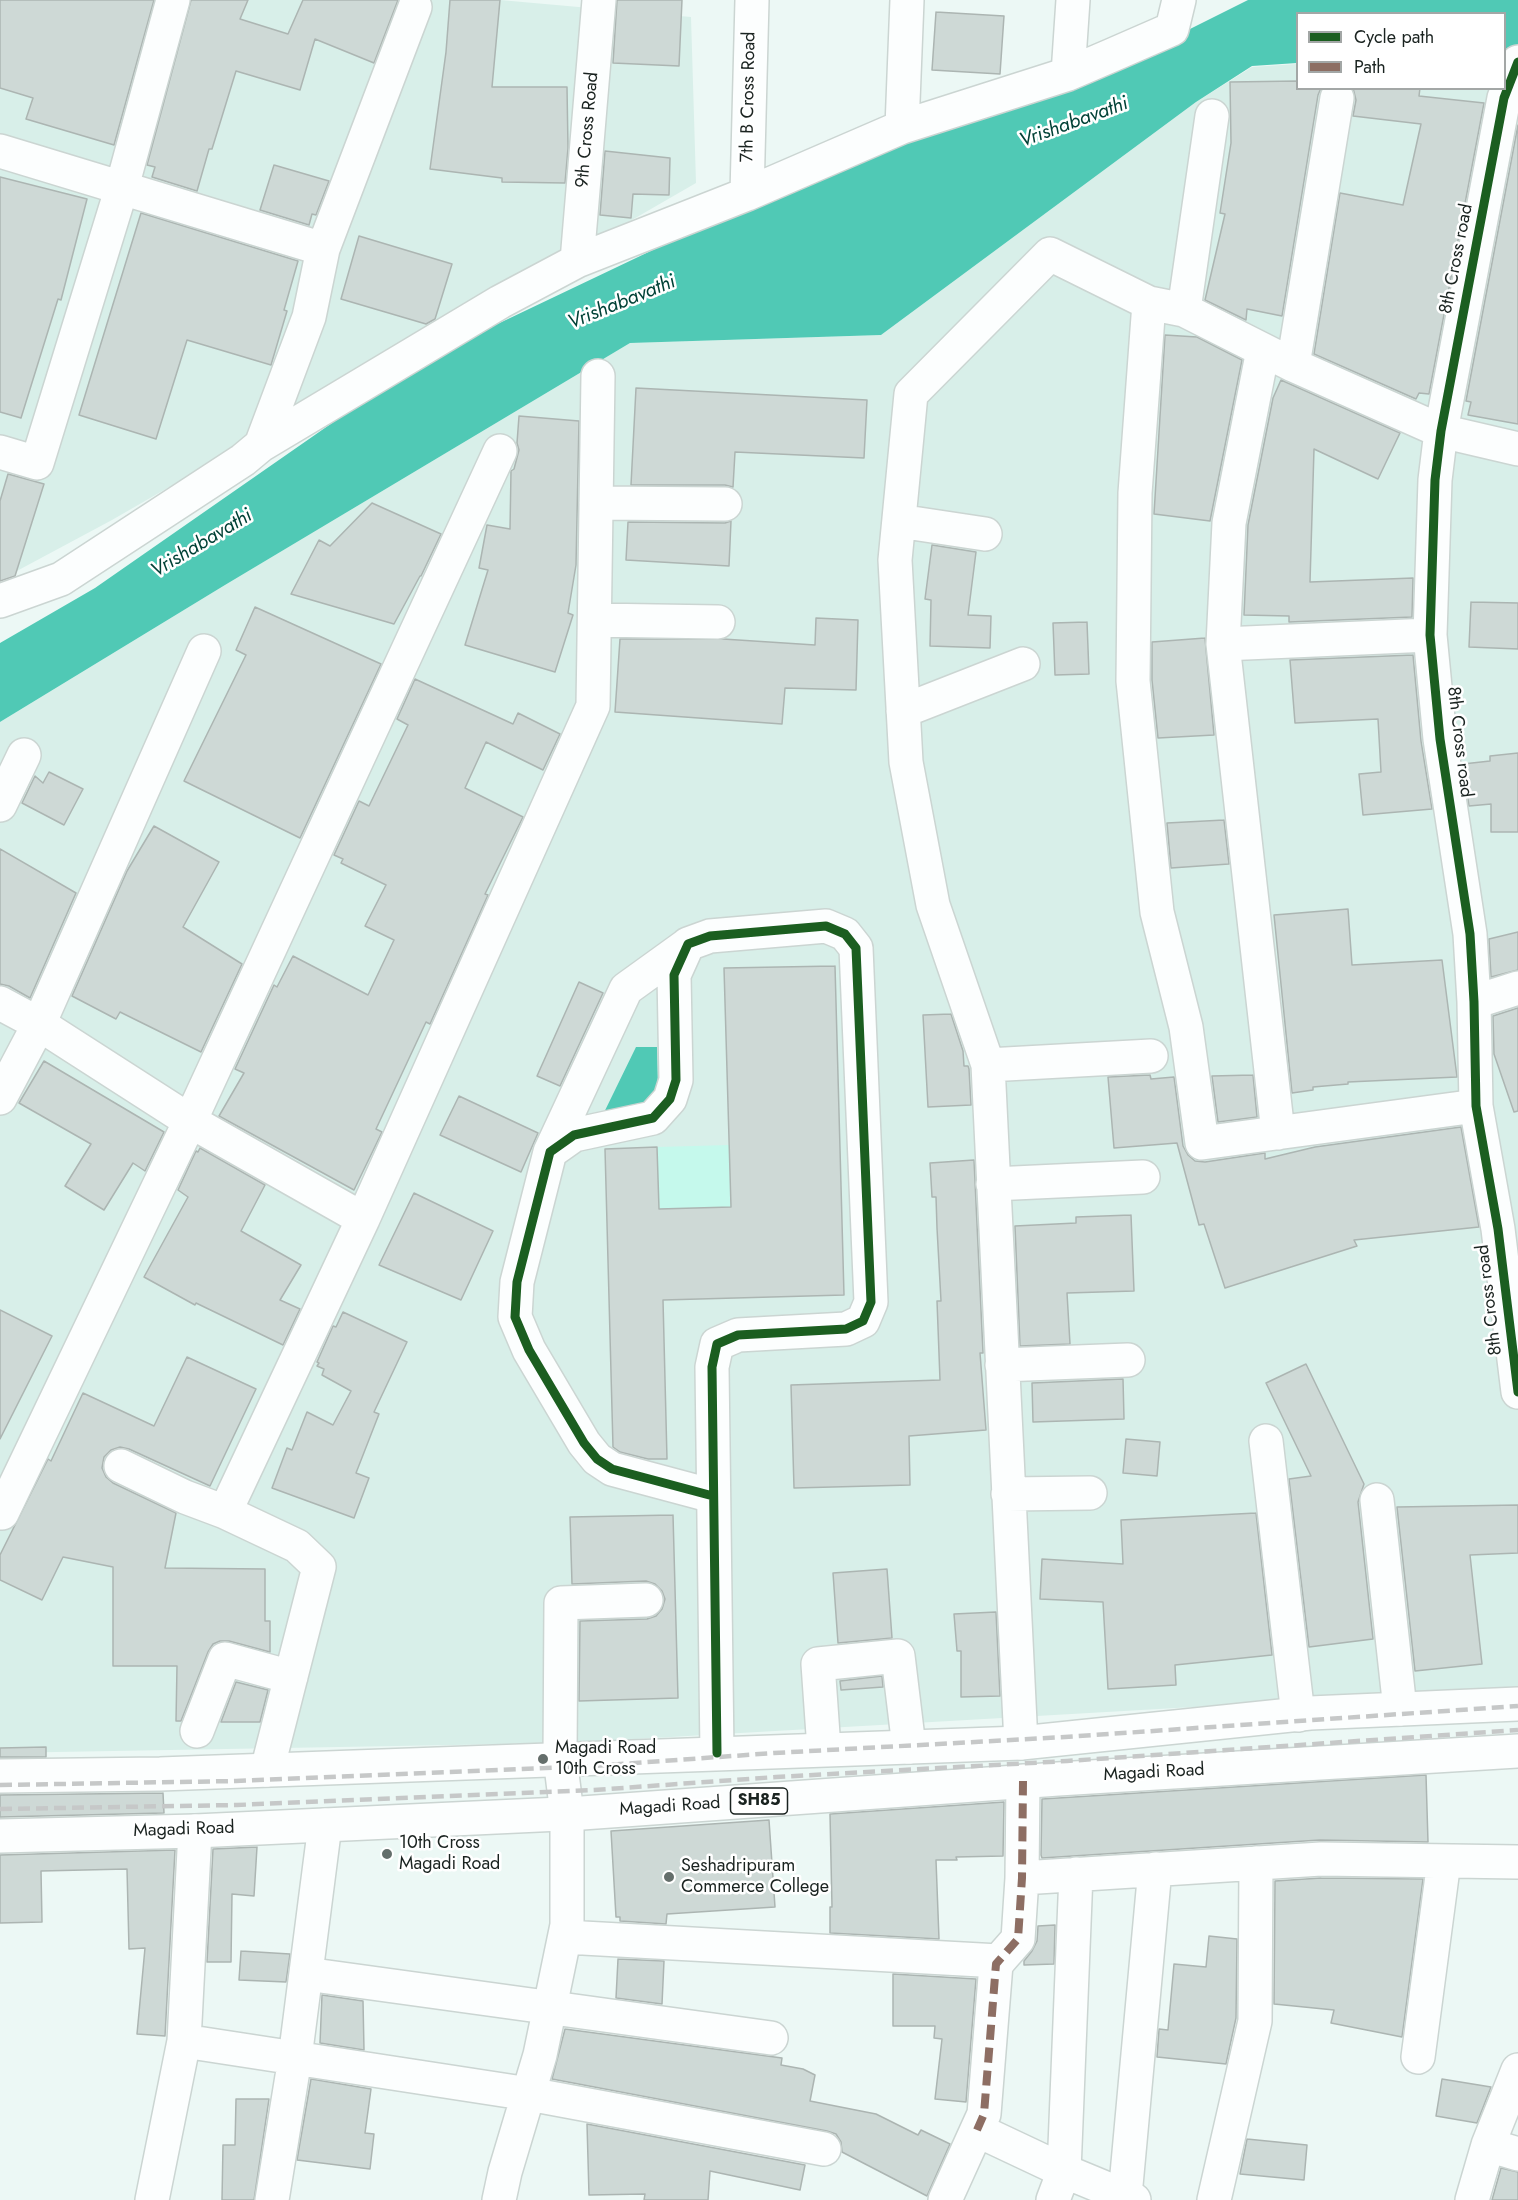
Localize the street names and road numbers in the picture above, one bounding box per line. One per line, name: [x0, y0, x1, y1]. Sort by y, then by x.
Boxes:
street label: 7th B Cross Road: [737, 31, 761, 163]
street label: 9th Cross Road: [572, 71, 604, 189]
street label: 8th Cross road: [1436, 202, 1478, 316]
street label: 8th Cross road: [1441, 685, 1477, 799]
street label: 8th Cross road: [1472, 1243, 1508, 1357]
street label: Magadi Road: [1103, 1760, 1205, 1786]
road number: SH85: [730, 1788, 788, 1814]
street label: Magadi Road: [619, 1793, 721, 1821]
street label: Magadi Road: [133, 1817, 235, 1843]

